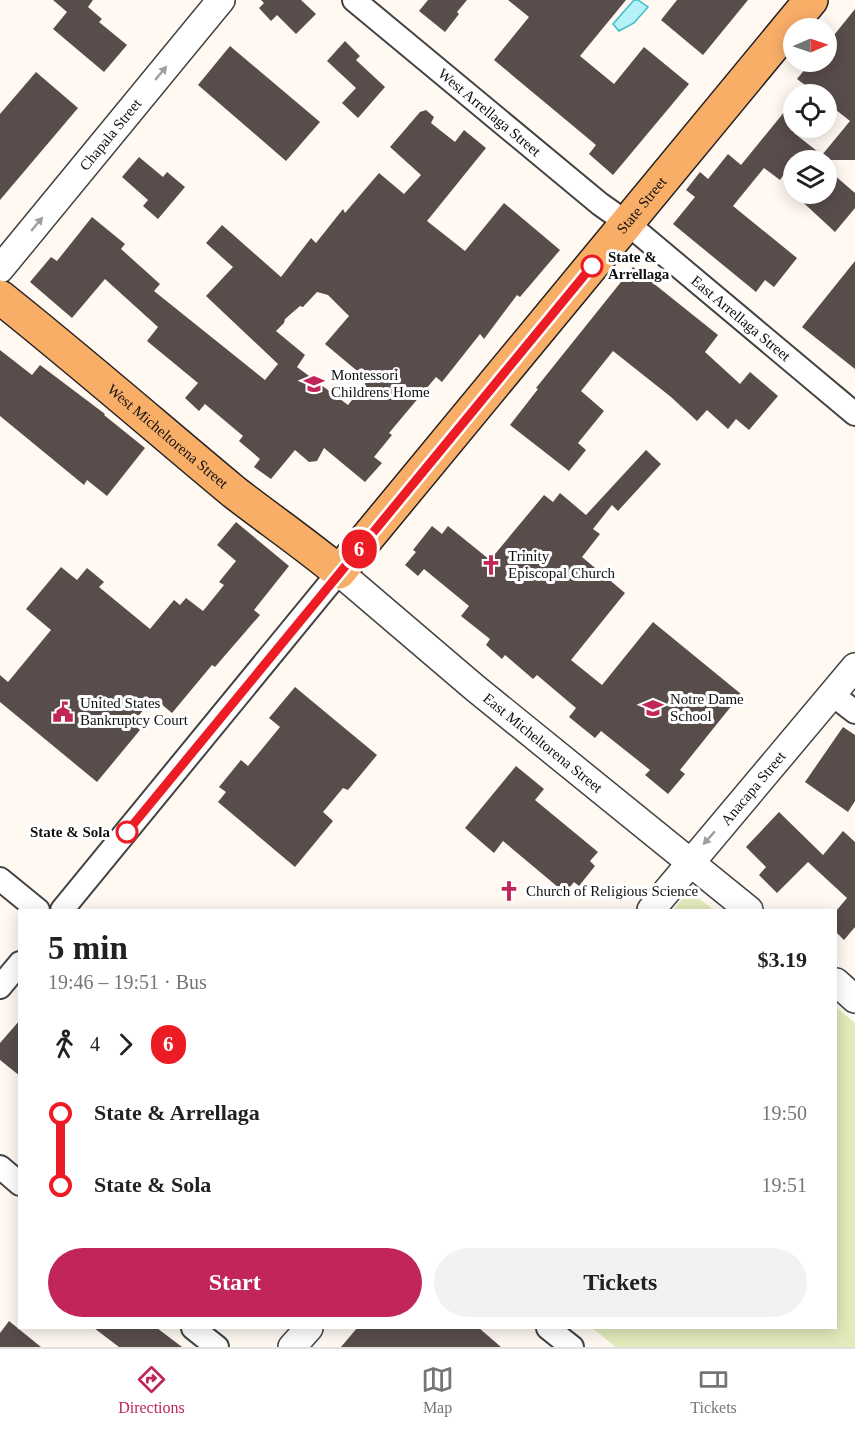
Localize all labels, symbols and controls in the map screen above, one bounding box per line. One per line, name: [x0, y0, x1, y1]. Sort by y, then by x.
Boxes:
north arrow: [783, 18, 837, 72]
map controls: [783, 18, 837, 204]
one-way arrow: [155, 65, 168, 81]
street label: West Arrellaga Street: [435, 65, 545, 160]
button: locate: [783, 84, 837, 138]
street label: Chapala Street: [76, 95, 145, 174]
button: layers: [783, 150, 837, 204]
street label: State Street: [613, 173, 670, 237]
one-way arrow: [31, 216, 44, 232]
place label: State & Arrellaga: [608, 249, 670, 282]
marker: State & Arrellaga: [581, 255, 603, 277]
street label: East Arrellaga Street: [688, 272, 794, 365]
place label: Montessori Childrens Home: [331, 367, 430, 400]
school or university icon: Montessori Childrens Home: [302, 372, 326, 396]
street label: West Micheltorena Street: [104, 381, 232, 492]
line badge: 6: [340, 530, 379, 568]
text: 6: [354, 537, 364, 561]
place label: Trinity Episcopal Church: [508, 548, 616, 581]
church icon: Trinity Episcopal Church: [479, 553, 503, 577]
street label: East Micheltorena Street: [480, 690, 606, 796]
place label: Notre Dame School: [670, 691, 744, 724]
place label: United States Bankruptcy Court: [80, 695, 189, 728]
school or university icon: Notre Dame School: [641, 696, 665, 720]
public building icon: United States Bankruptcy Court: [51, 700, 75, 724]
street label: Anacapa Street: [718, 747, 789, 828]
marker: State & Sola: [116, 821, 138, 843]
place label: State & Sola: [30, 824, 110, 840]
one-way arrow: [703, 830, 716, 846]
church icon: Church of Religious Science: [497, 879, 521, 903]
place label: Church of Religious Science: [526, 883, 698, 899]
text: 5 min: [48, 930, 128, 966]
text: $3.19: [758, 947, 807, 972]
text: 19:46 – 19:51 · Bus: [48, 971, 207, 993]
icon: walk: [48, 1028, 81, 1061]
icon: forward: [109, 1028, 142, 1061]
text: 6: [163, 1032, 174, 1056]
text: 4: [90, 1033, 100, 1055]
text: State & Arrellaga: [94, 1100, 260, 1125]
text: 19:50: [761, 1102, 807, 1124]
text: State & Sola: [94, 1172, 211, 1197]
text: 19:51: [761, 1174, 807, 1196]
button: Start: [48, 1248, 422, 1317]
button: Tickets: [434, 1248, 807, 1317]
tab: Directions: [118, 1363, 185, 1417]
tab: Map: [421, 1363, 454, 1417]
tab: Tickets: [690, 1363, 737, 1417]

